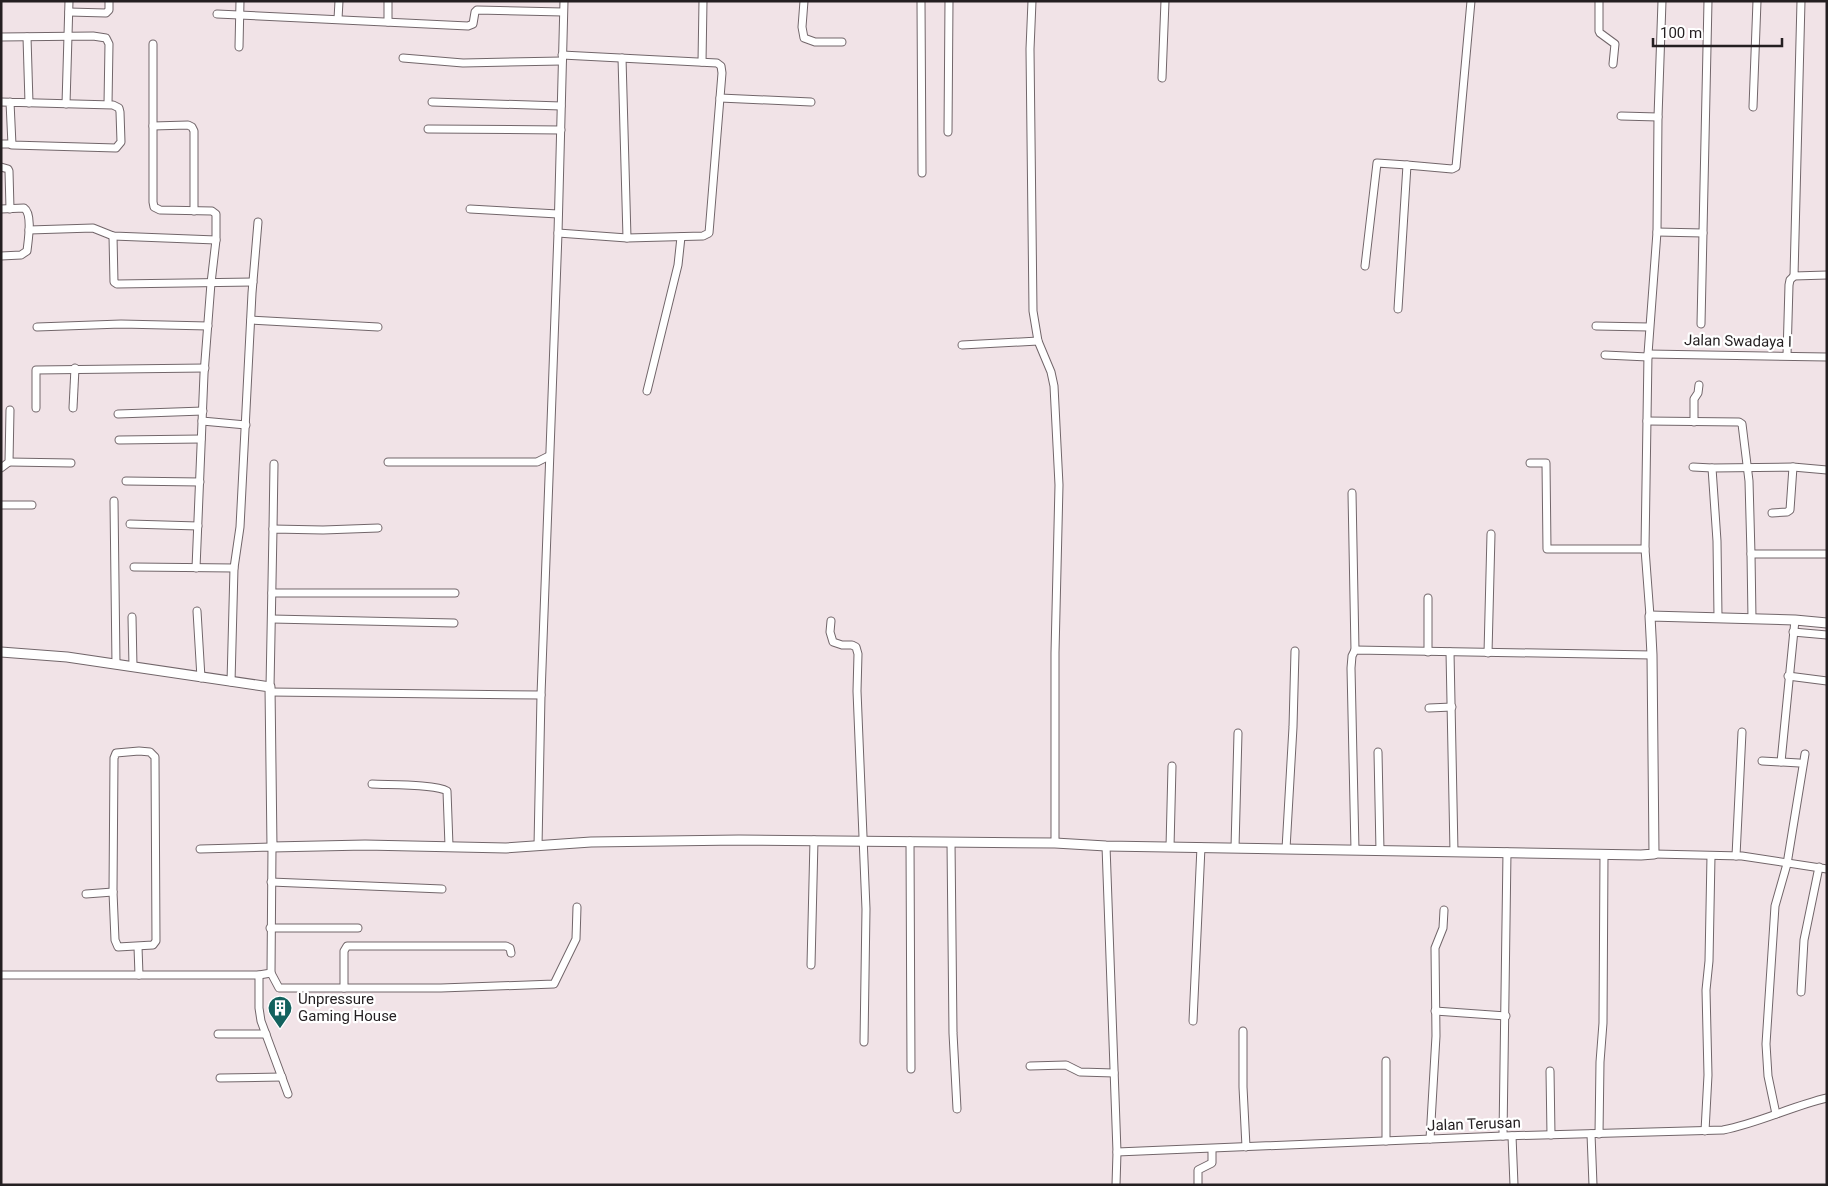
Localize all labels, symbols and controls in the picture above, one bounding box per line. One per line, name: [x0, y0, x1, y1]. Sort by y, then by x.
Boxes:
scale bar: [1653, 15, 1782, 47]
text: 100 m: [1660, 24, 1702, 42]
street label: Jalan Swadaya I: [1684, 331, 1792, 351]
place label: Unpressure Gaming House: [298, 990, 397, 1025]
building icon: Unpressure Gaming House: [267, 995, 293, 1029]
street label: Jalan Terusan: [1427, 1113, 1521, 1135]

